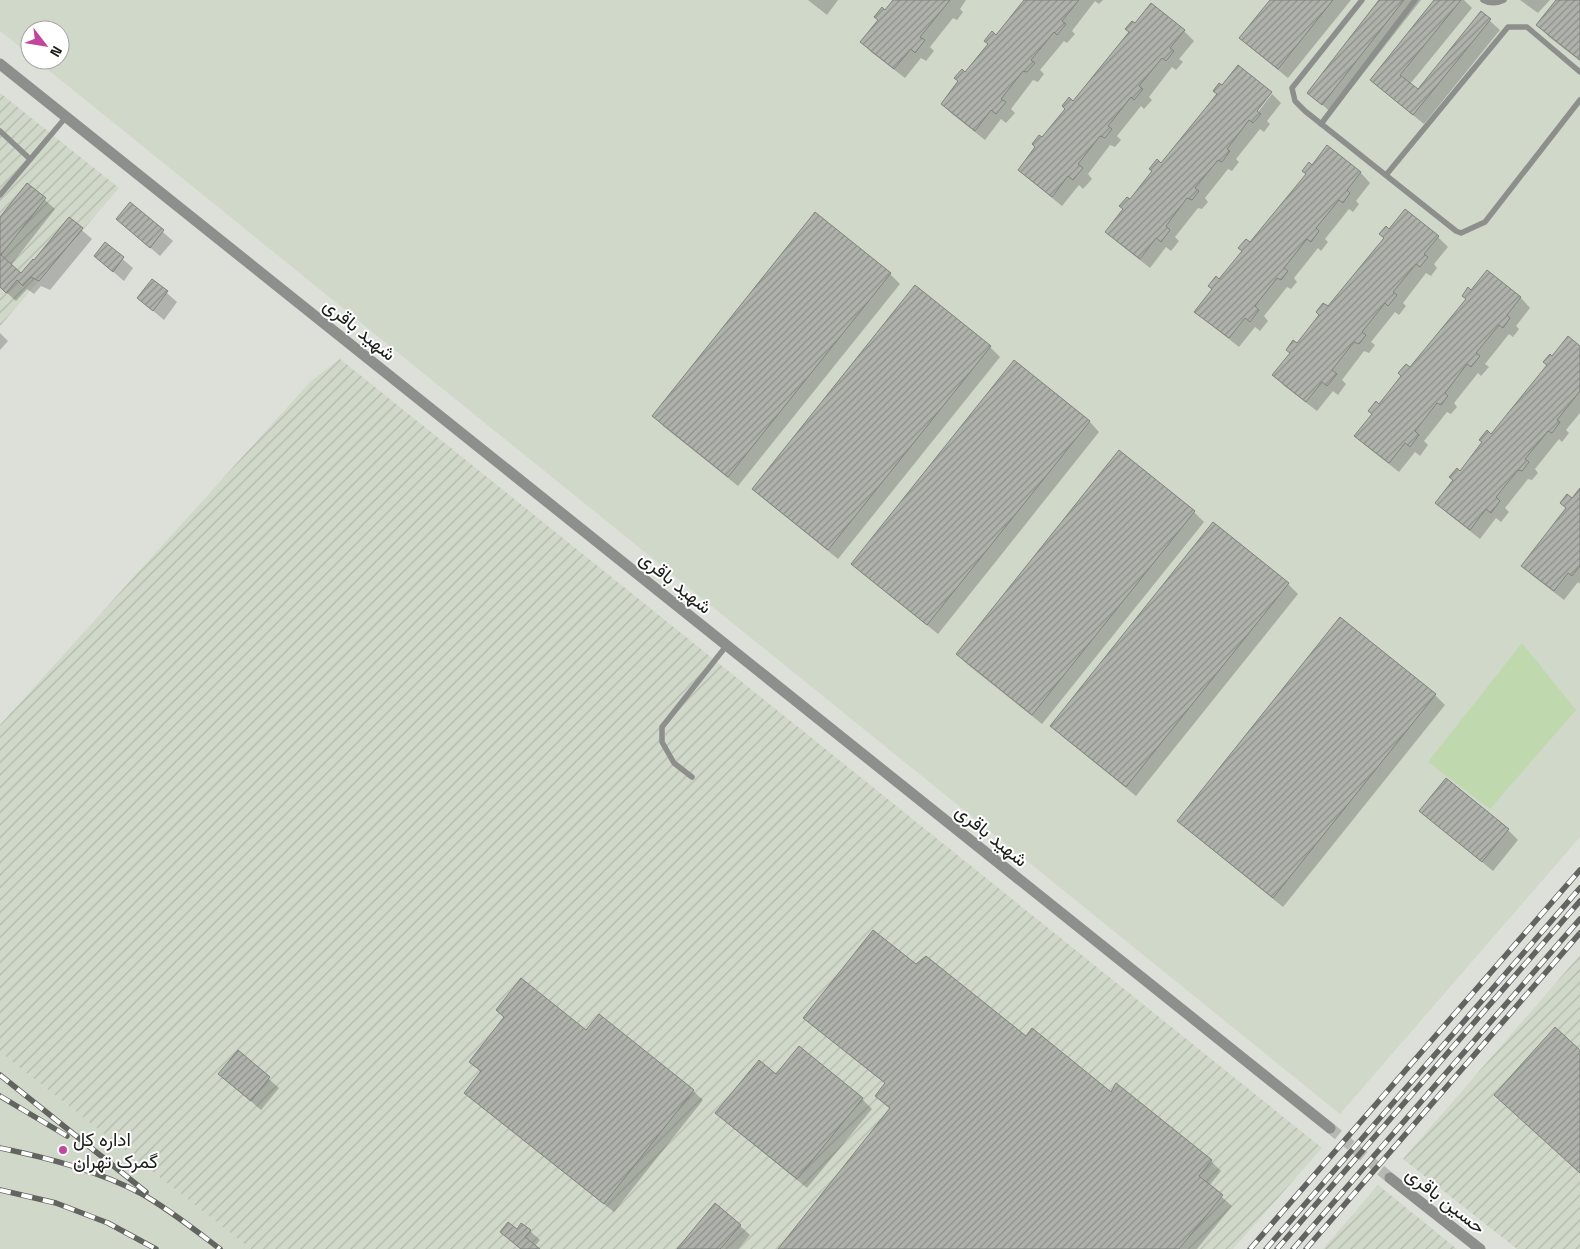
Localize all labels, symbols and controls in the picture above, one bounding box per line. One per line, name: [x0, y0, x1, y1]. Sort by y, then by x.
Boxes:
north arrow: [20, 20, 70, 70]
text: N: [46, 43, 66, 60]
street label: شهید باقری: [318, 293, 401, 366]
street label: شهید باقری: [634, 546, 717, 619]
street label: شهید باقری: [950, 799, 1033, 872]
place label: اداره کل گمرک تهران: [73, 1127, 158, 1174]
marker: اداره کل گمرک تهران: [57, 1144, 69, 1156]
street label: حسین باقری: [1401, 1161, 1491, 1239]

